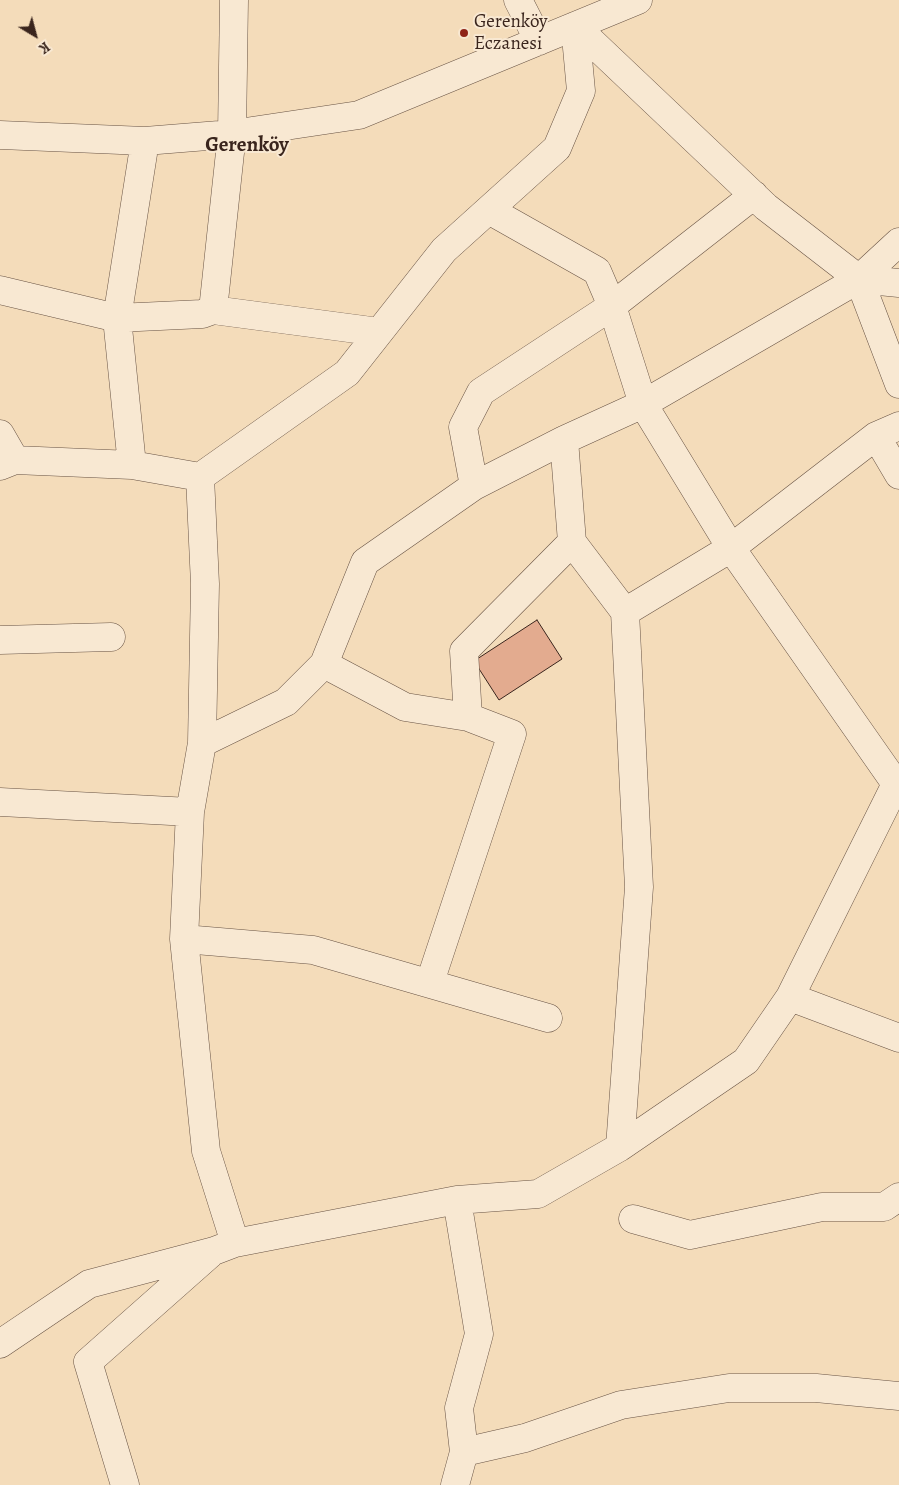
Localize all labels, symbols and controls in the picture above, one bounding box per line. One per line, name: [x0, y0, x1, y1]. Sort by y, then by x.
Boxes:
north arrow: [10, 10, 60, 60]
place label: Gerenköy Eczanesi: [474, 11, 548, 55]
marker: Gerenköy Eczanesi: [458, 27, 470, 39]
text: K: [35, 37, 54, 58]
district label: Gerenköy: [205, 133, 289, 159]

